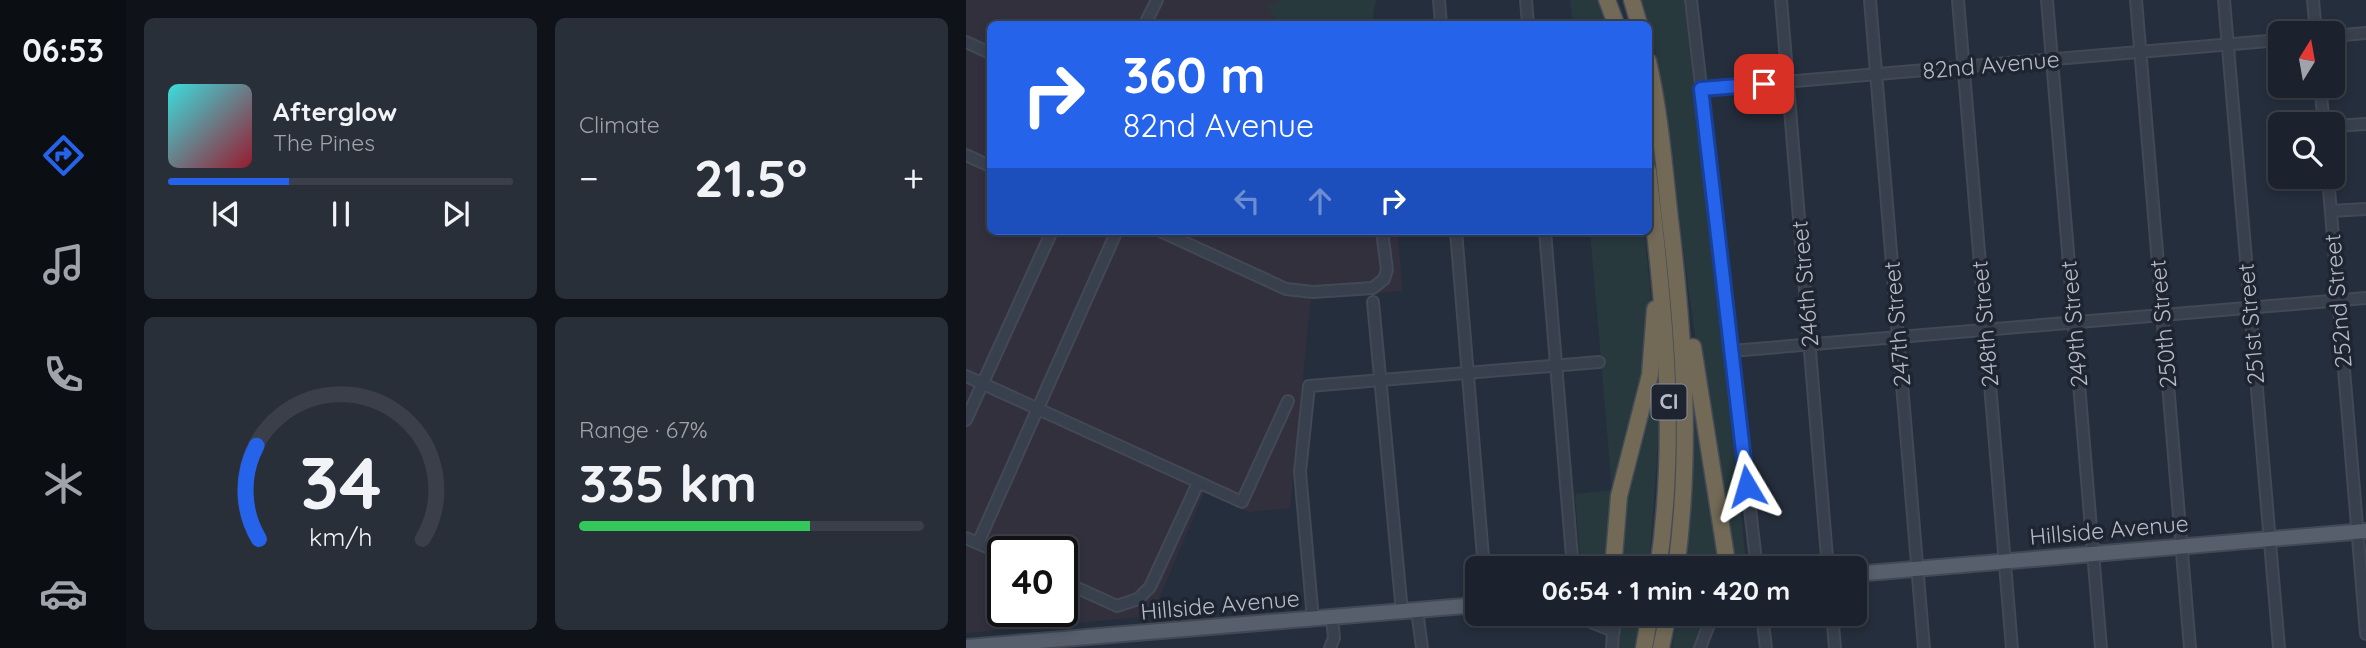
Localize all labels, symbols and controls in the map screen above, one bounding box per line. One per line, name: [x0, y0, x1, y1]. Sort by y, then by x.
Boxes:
north arrow: [2268, 21, 2345, 98]
map controls: [2268, 21, 2345, 189]
text: 06:53: [22, 30, 104, 70]
text: 360 m: [1123, 44, 1265, 105]
street label: 82nd Avenue: [1921, 44, 2061, 85]
icon: right: [1008, 49, 1099, 140]
pin: [1734, 54, 1794, 114]
icon: arrive: [1745, 65, 1783, 103]
text: Afterglow: [273, 95, 397, 128]
text: 82nd Avenue: [1123, 105, 1314, 145]
text: Climate: [579, 110, 660, 139]
button: search: [2268, 112, 2345, 189]
text: The Pines: [273, 128, 375, 157]
icon: directions: [39, 131, 88, 180]
text: 21.5°: [694, 145, 807, 210]
text: −: [579, 154, 599, 202]
text: +: [903, 154, 924, 202]
icon: left: [1228, 182, 1266, 220]
icon: ahead: [1301, 182, 1339, 220]
icon: right: [1374, 182, 1412, 220]
icon: previous: [207, 195, 245, 233]
icon: pause: [322, 195, 360, 233]
icon: next: [437, 195, 475, 233]
street label: 246th Street: [1785, 219, 1824, 349]
street label: 252nd Street: [2317, 233, 2358, 369]
icon: music: [39, 240, 88, 289]
street label: 250th Street: [2142, 258, 2183, 390]
street label: 248th Street: [1965, 259, 2004, 389]
street label: 249th Street: [2054, 259, 2093, 389]
street label: 247th Street: [1877, 260, 1916, 388]
street label: 251st Street: [2231, 262, 2270, 386]
icon: phone: [39, 350, 88, 399]
road number: CI: [1652, 384, 1686, 420]
text: Range · 67%: [579, 415, 708, 444]
text: 34: [300, 437, 381, 528]
position arrow: [1710, 449, 1784, 523]
text: 335 km: [579, 450, 757, 515]
icon: climate: [39, 459, 88, 508]
street label: Hillside Avenue: [2028, 508, 2190, 551]
text: km/h: [309, 521, 372, 552]
speed limit sign: 40: [987, 536, 1078, 627]
icon: car: [39, 569, 88, 618]
text: 06:54 · 1 min · 420 m: [1542, 574, 1790, 607]
street label: Hillside Avenue: [1139, 583, 1301, 626]

